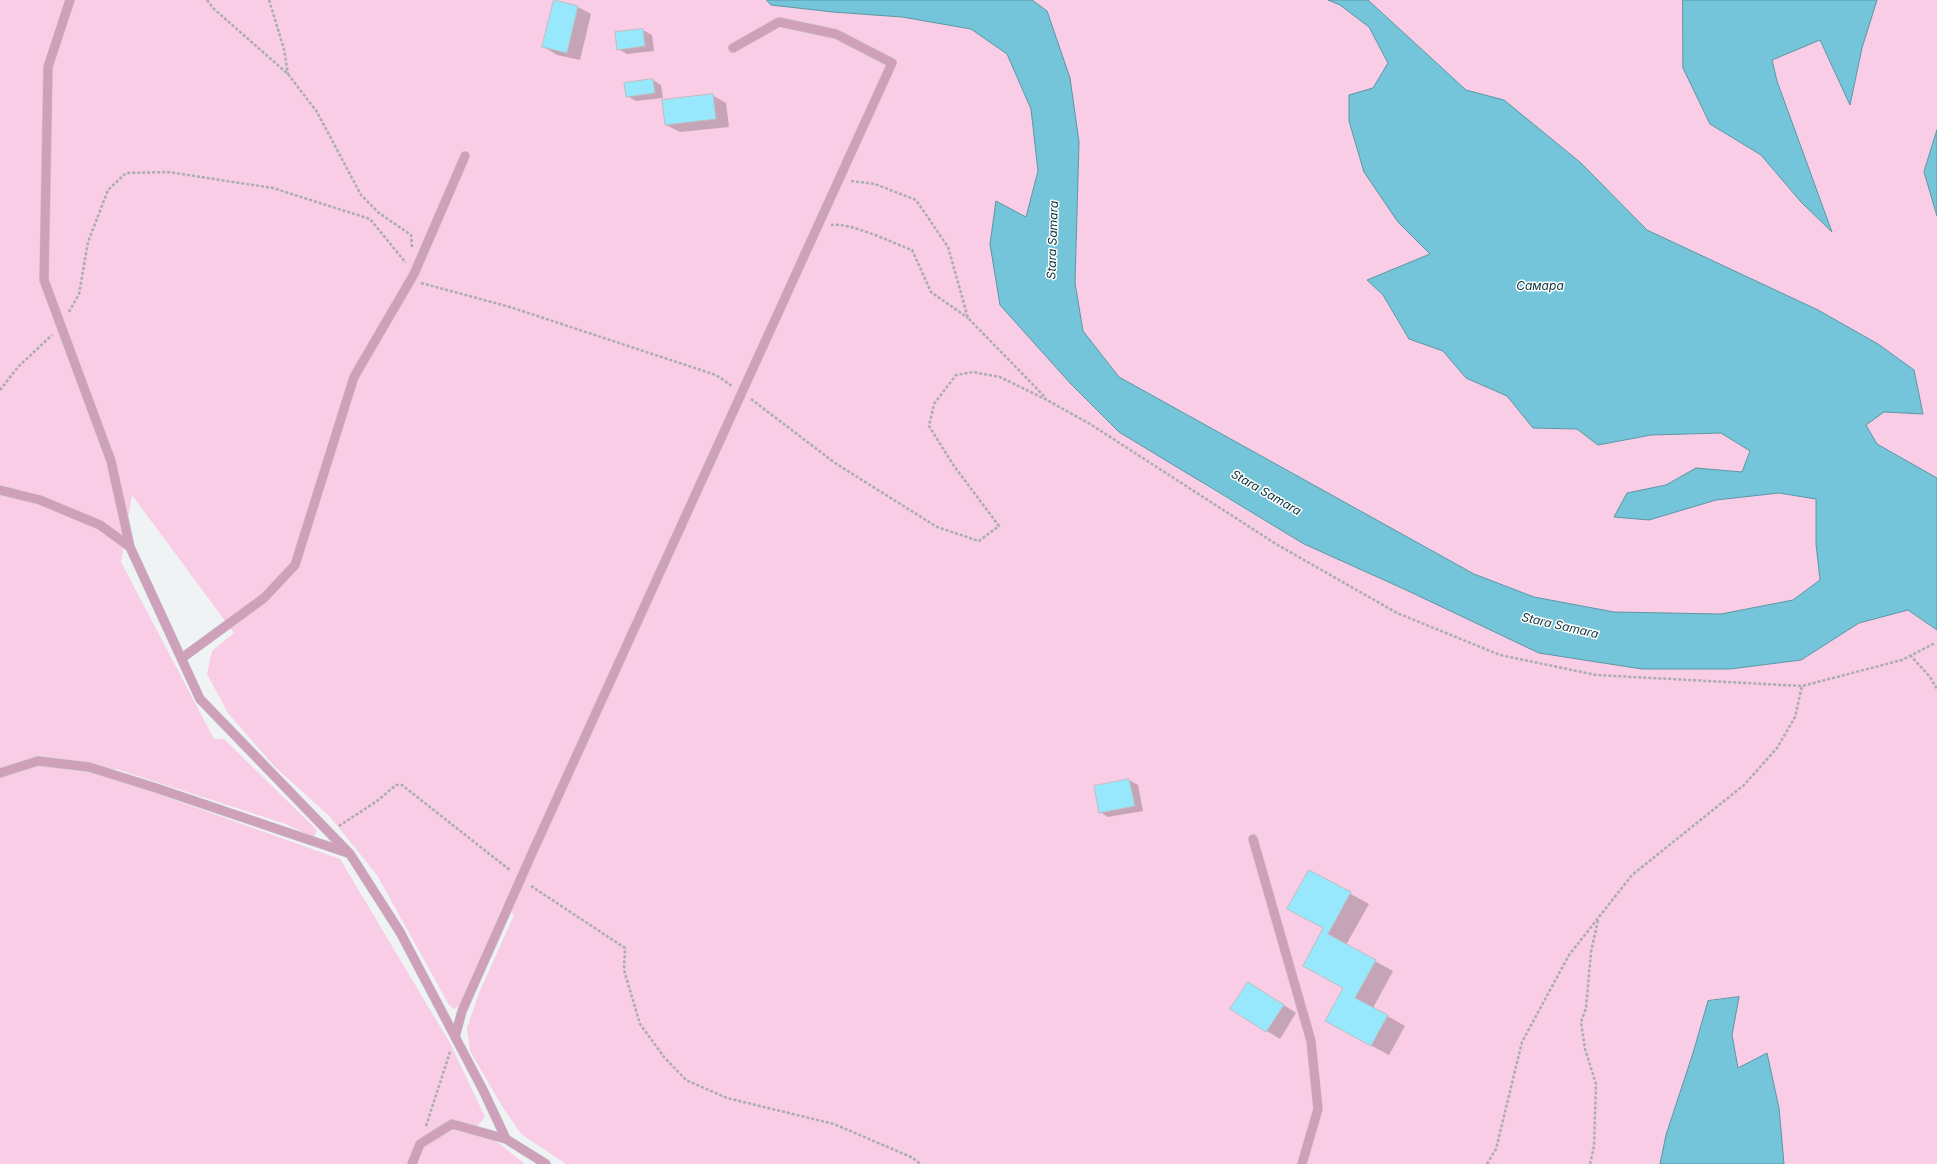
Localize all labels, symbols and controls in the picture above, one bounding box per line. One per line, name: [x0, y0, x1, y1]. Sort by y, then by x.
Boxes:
water label: Stara Samara: [1044, 200, 1062, 280]
water label: Самара: [1516, 279, 1564, 293]
water label: Stara Samara: [1228, 467, 1304, 519]
water label: Stara Samara: [1520, 610, 1600, 642]

